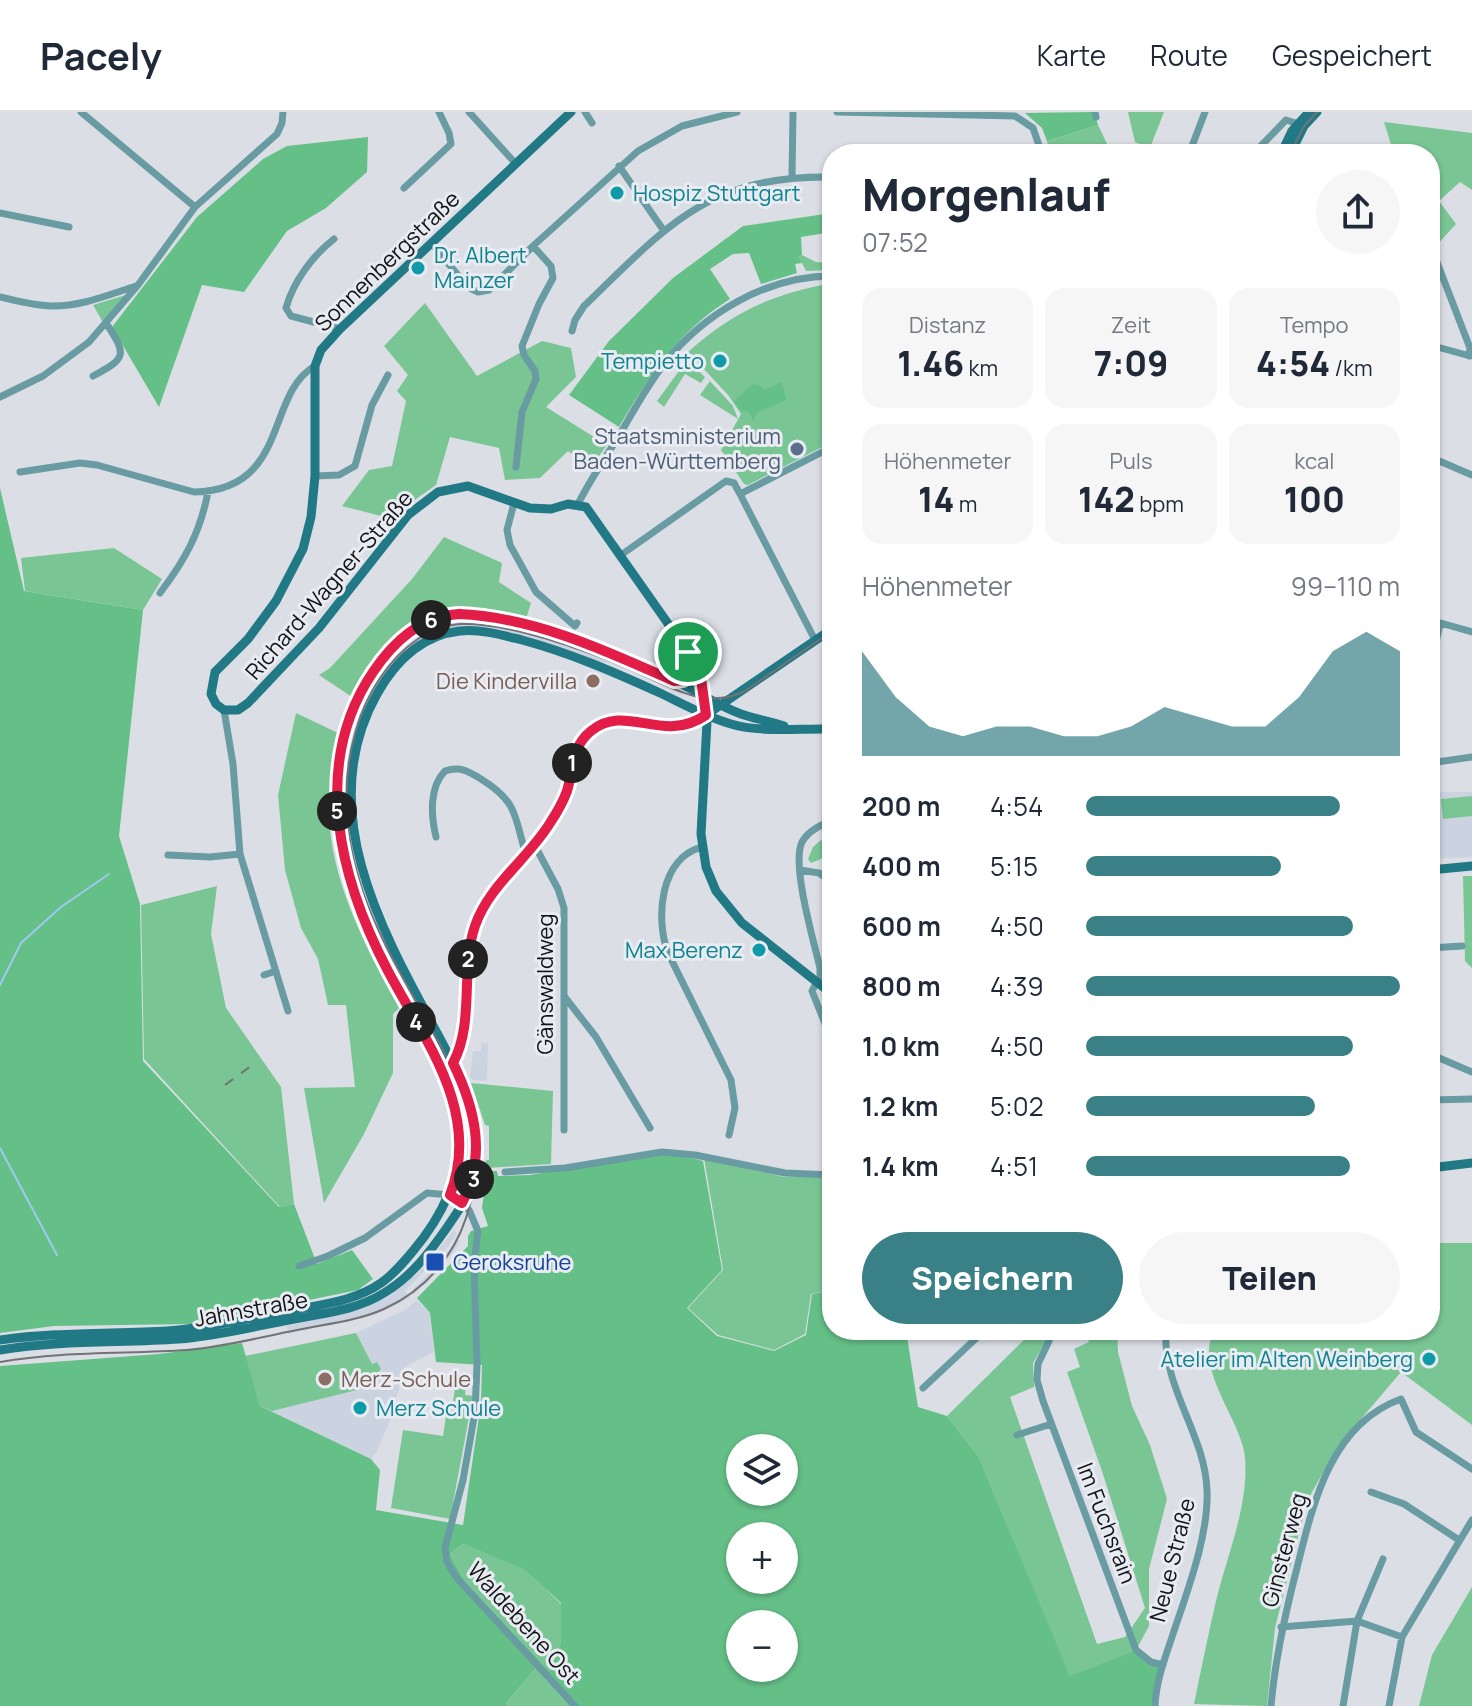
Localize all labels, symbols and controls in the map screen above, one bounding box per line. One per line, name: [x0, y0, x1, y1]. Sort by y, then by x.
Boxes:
text: Pacely: [40, 29, 162, 81]
text: Karte: [1037, 36, 1106, 74]
text: Route: [1150, 36, 1228, 74]
text: Gespeichert: [1272, 36, 1432, 74]
text: Morgenlauf: [862, 164, 1110, 224]
button: share: [1316, 170, 1400, 254]
place label: Hospiz Stuttgart: [633, 178, 801, 208]
street label: Sonnenbergstraße: [308, 184, 466, 338]
marker: Hospiz Stuttgart: [608, 184, 626, 202]
text: 07:52: [862, 224, 928, 260]
place label: Dr. Albert Mainzer: [434, 240, 527, 295]
marker: Dr. Albert Mainzer: [409, 259, 427, 277]
text: Distanz: [909, 310, 986, 340]
text: Zeit: [1111, 310, 1151, 340]
text: Tempo: [1280, 310, 1349, 340]
text: 1.46: [897, 340, 964, 386]
text: 7:09: [1094, 340, 1168, 386]
text: 4:54: [1256, 340, 1330, 386]
place label: Tempietto: [601, 346, 704, 376]
marker: Tempietto: [711, 352, 729, 370]
text: km: [964, 353, 998, 383]
text: /km: [1330, 353, 1373, 383]
place label: Staatsministerium Baden-Württemberg: [574, 421, 781, 476]
marker: Staatsministerium Baden-Württemberg: [788, 440, 806, 458]
text: Höhenmeter: [884, 446, 1011, 476]
text: Puls: [1109, 446, 1153, 476]
text: kcal: [1294, 446, 1334, 476]
text: 14: [918, 476, 954, 522]
text: 142: [1078, 476, 1135, 522]
text: 100: [1284, 476, 1345, 522]
street label: Richard-Wagner-Straße: [238, 484, 420, 686]
text: m: [954, 489, 977, 519]
text: bpm: [1135, 489, 1184, 519]
text: Höhenmeter: [862, 568, 1013, 604]
text: 99–110 m: [1291, 568, 1400, 604]
pin: 6: [411, 600, 451, 640]
text: 6: [424, 605, 438, 635]
pin: [654, 618, 722, 686]
icon: arrive: [666, 630, 710, 674]
place label: Die Kindervilla: [436, 666, 577, 696]
marker: Die Kindervilla: [584, 672, 602, 690]
pin: 1: [552, 743, 592, 783]
text: 1: [567, 748, 577, 778]
text: 200 m: [862, 788, 940, 824]
text: 4:54: [990, 788, 1043, 824]
pin: 5: [317, 791, 357, 831]
text: 5: [331, 796, 343, 826]
text: 400 m: [862, 848, 941, 884]
text: 5:15: [990, 848, 1038, 884]
text: 600 m: [862, 908, 941, 944]
text: 4:50: [990, 908, 1044, 944]
street label: Gänswaldweg: [530, 914, 560, 1054]
place label: Max Berenz: [625, 935, 743, 965]
pin: 2: [448, 939, 488, 979]
marker: Max Berenz: [750, 941, 768, 959]
text: 2: [461, 944, 475, 974]
text: 800 m: [862, 968, 941, 1004]
text: 4:39: [990, 968, 1044, 1004]
pin: 4: [396, 1002, 436, 1042]
text: 4: [409, 1007, 423, 1037]
text: 1.0 km: [862, 1028, 940, 1064]
text: 4:50: [990, 1028, 1044, 1064]
text: 1.2 km: [862, 1088, 938, 1124]
text: 5:02: [990, 1088, 1043, 1124]
text: 1.4 km: [862, 1148, 939, 1184]
text: 4:51: [990, 1148, 1038, 1184]
pin: 3: [454, 1159, 494, 1199]
text: 3: [468, 1164, 480, 1194]
button: Speichern: [862, 1232, 1123, 1324]
button: Teilen: [1139, 1232, 1400, 1324]
place label: Geroksruhe: [453, 1247, 571, 1277]
marker: Geroksruhe: [424, 1251, 446, 1273]
street label: Jahnstraße: [192, 1284, 310, 1334]
place label: Atelier im Alten Weinberg: [1160, 1344, 1413, 1374]
marker: Atelier im Alten Weinberg: [1420, 1350, 1438, 1368]
place label: Merz-Schule: [341, 1364, 471, 1394]
marker: Merz-Schule: [316, 1370, 334, 1388]
place label: Merz Schule: [376, 1393, 501, 1423]
marker: Merz Schule: [351, 1399, 369, 1417]
map controls: [726, 1434, 798, 1682]
button: layers: [726, 1434, 798, 1506]
street label: Im Fuchsrain: [1070, 1458, 1144, 1588]
street label: Ginsterweg: [1254, 1490, 1314, 1610]
street label: Neue Straße: [1142, 1495, 1202, 1625]
button: +: [726, 1522, 798, 1594]
street label: Waldebene Ost: [461, 1555, 587, 1691]
button: −: [726, 1610, 798, 1682]

